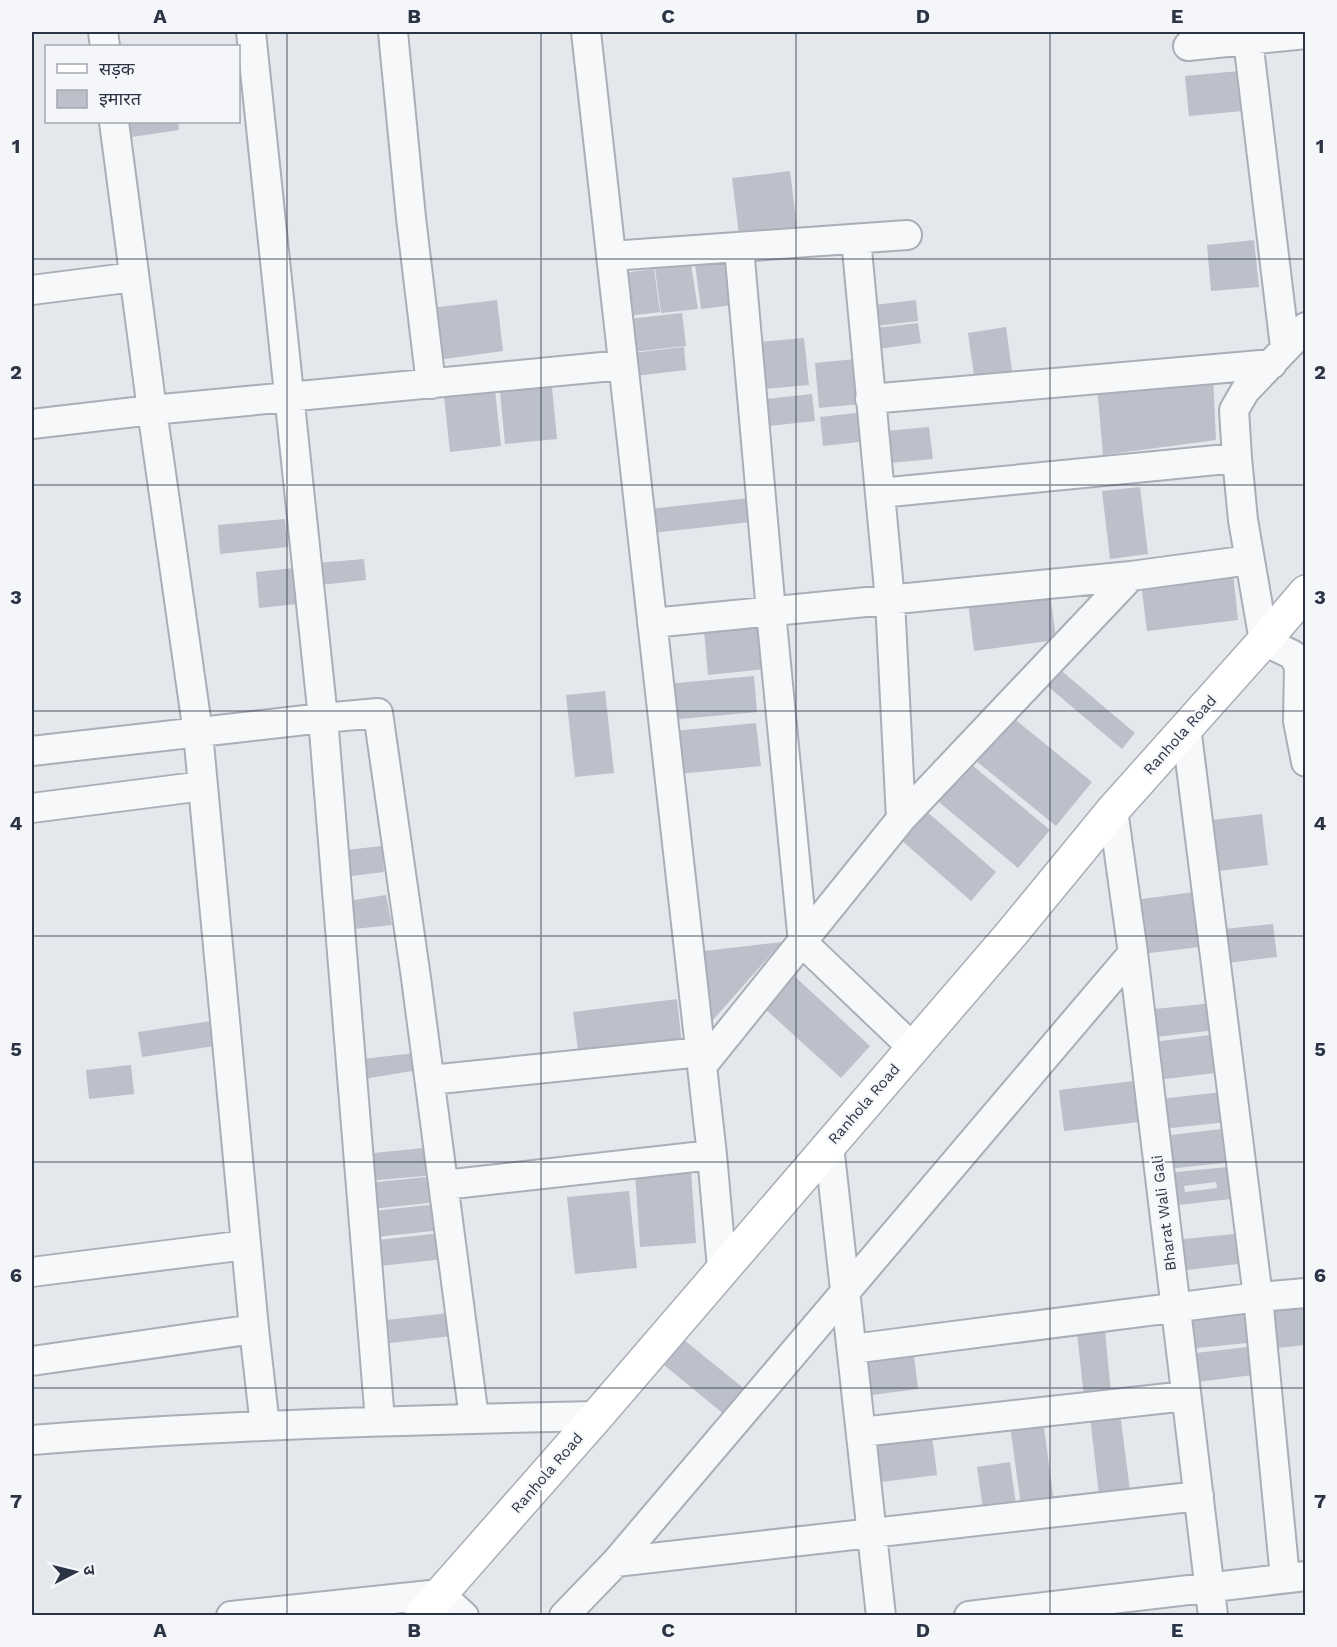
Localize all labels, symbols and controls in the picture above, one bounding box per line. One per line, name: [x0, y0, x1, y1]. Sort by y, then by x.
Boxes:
text: A: [153, 4, 167, 28]
text: B: [407, 4, 421, 28]
text: C: [661, 4, 675, 28]
text: D: [916, 4, 930, 28]
text: E: [1171, 4, 1183, 28]
legend: [45, 45, 240, 123]
text: सड़क: [99, 58, 136, 79]
text: इमारत: [99, 88, 142, 109]
text: 1: [12, 134, 20, 158]
text: 1: [1316, 134, 1324, 158]
text: 2: [10, 360, 22, 384]
text: 2: [1314, 360, 1326, 384]
text: 3: [10, 585, 22, 609]
text: 3: [1314, 585, 1326, 609]
street label: Ranhola Road: [1140, 692, 1220, 778]
text: 4: [10, 811, 23, 835]
text: 4: [1314, 811, 1327, 835]
text: 5: [10, 1037, 22, 1061]
text: 5: [1314, 1037, 1326, 1061]
street label: Ranhola Road: [824, 1060, 904, 1148]
street label: Bharat Wali Gali: [1148, 1154, 1180, 1272]
text: 6: [10, 1263, 22, 1287]
text: 6: [1314, 1263, 1326, 1287]
street label: Ranhola Road: [507, 1429, 587, 1517]
text: 7: [10, 1489, 22, 1513]
text: 7: [1314, 1489, 1326, 1513]
north arrow: [45, 1542, 105, 1602]
text: उ: [79, 1564, 99, 1577]
text: A: [153, 1618, 167, 1642]
text: B: [407, 1618, 421, 1642]
text: C: [661, 1618, 675, 1642]
text: D: [916, 1618, 930, 1642]
text: E: [1171, 1618, 1183, 1642]

